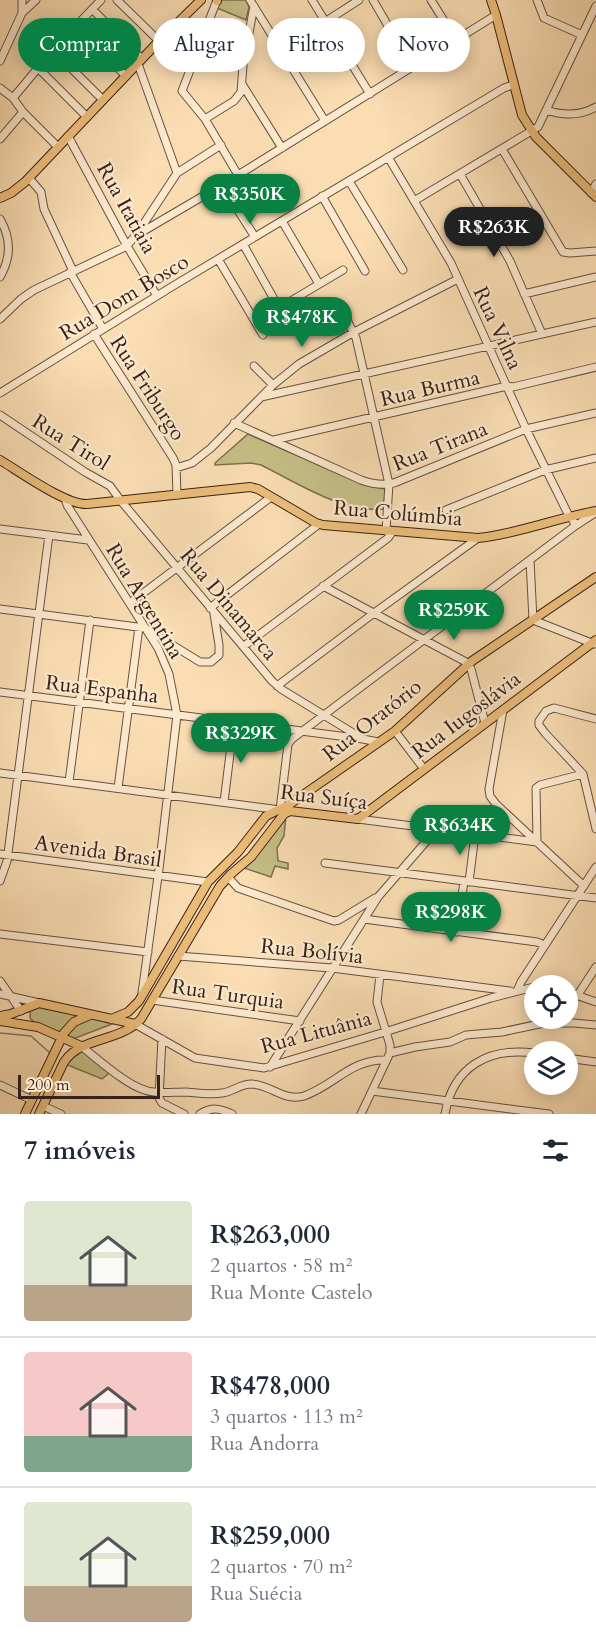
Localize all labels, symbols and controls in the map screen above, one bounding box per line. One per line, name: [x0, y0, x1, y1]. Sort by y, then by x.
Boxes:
chip: Comprar: [18, 18, 141, 72]
chip: Alugar: [153, 18, 255, 72]
chip: Filtros: [267, 18, 365, 72]
chip: Novo: [377, 18, 470, 72]
street label: Rua Itatiaia: [90, 157, 164, 259]
pin: R$350K: [201, 174, 299, 225]
text: R$350K: [214, 180, 286, 207]
pin: R$263K: [445, 207, 543, 258]
text: R$263K: [458, 213, 530, 240]
street label: Rua Dom Bosco: [54, 247, 194, 348]
street label: Rua Vilna: [466, 282, 529, 374]
pin: R$478K: [253, 297, 351, 348]
text: R$478K: [266, 303, 338, 330]
street label: Rua Friburgo: [103, 330, 192, 446]
street label: Rua Burma: [378, 363, 483, 414]
street label: Rua Tirol: [26, 407, 115, 478]
street label: Rua Tirana: [388, 414, 492, 479]
street label: Rua Colúmbia: [332, 493, 464, 534]
street label: Rua Argentina: [99, 538, 191, 665]
street label: Rua Dinamarca: [173, 542, 284, 666]
pin: R$259K: [405, 590, 503, 641]
text: R$259K: [418, 596, 490, 623]
street label: Rua Iugoslávia: [406, 665, 527, 766]
street label: Rua Espanha: [44, 668, 160, 711]
street label: Rua Oratório: [317, 672, 428, 768]
pin: R$329K: [192, 713, 290, 764]
text: R$329K: [205, 719, 277, 746]
street label: Rua Suíça: [279, 778, 369, 817]
pin: R$634K: [411, 805, 509, 856]
text: R$634K: [424, 811, 496, 838]
street label: Avenida Brasil: [32, 828, 163, 875]
pin: R$298K: [402, 892, 500, 943]
text: R$298K: [415, 898, 487, 925]
street label: Rua Bolívia: [259, 932, 365, 971]
street label: Rua Turquia: [170, 972, 286, 1017]
map controls: [524, 975, 578, 1095]
button: locate: [524, 975, 578, 1029]
street label: Rua Lituânia: [258, 1004, 375, 1061]
button: layers: [524, 1041, 578, 1095]
scale bar: [18, 1072, 160, 1100]
text: 200 m: [27, 1074, 69, 1096]
text: 7 imóveis: [24, 1133, 136, 1168]
icon: filters: [539, 1134, 572, 1167]
text: R$263,000: [210, 1217, 330, 1252]
icon: home: [72, 1225, 144, 1297]
text: 2 quartos · 58 m²: [210, 1252, 352, 1279]
text: Rua Monte Castelo: [210, 1279, 373, 1306]
text: R$478,000: [210, 1368, 330, 1403]
icon: home: [72, 1376, 144, 1448]
text: 3 quartos · 113 m²: [210, 1403, 363, 1430]
text: Rua Andorra: [210, 1430, 319, 1457]
text: R$259,000: [210, 1518, 330, 1553]
icon: home: [72, 1526, 144, 1598]
text: 2 quartos · 70 m²: [210, 1553, 352, 1580]
text: Rua Suécia: [210, 1580, 302, 1607]

